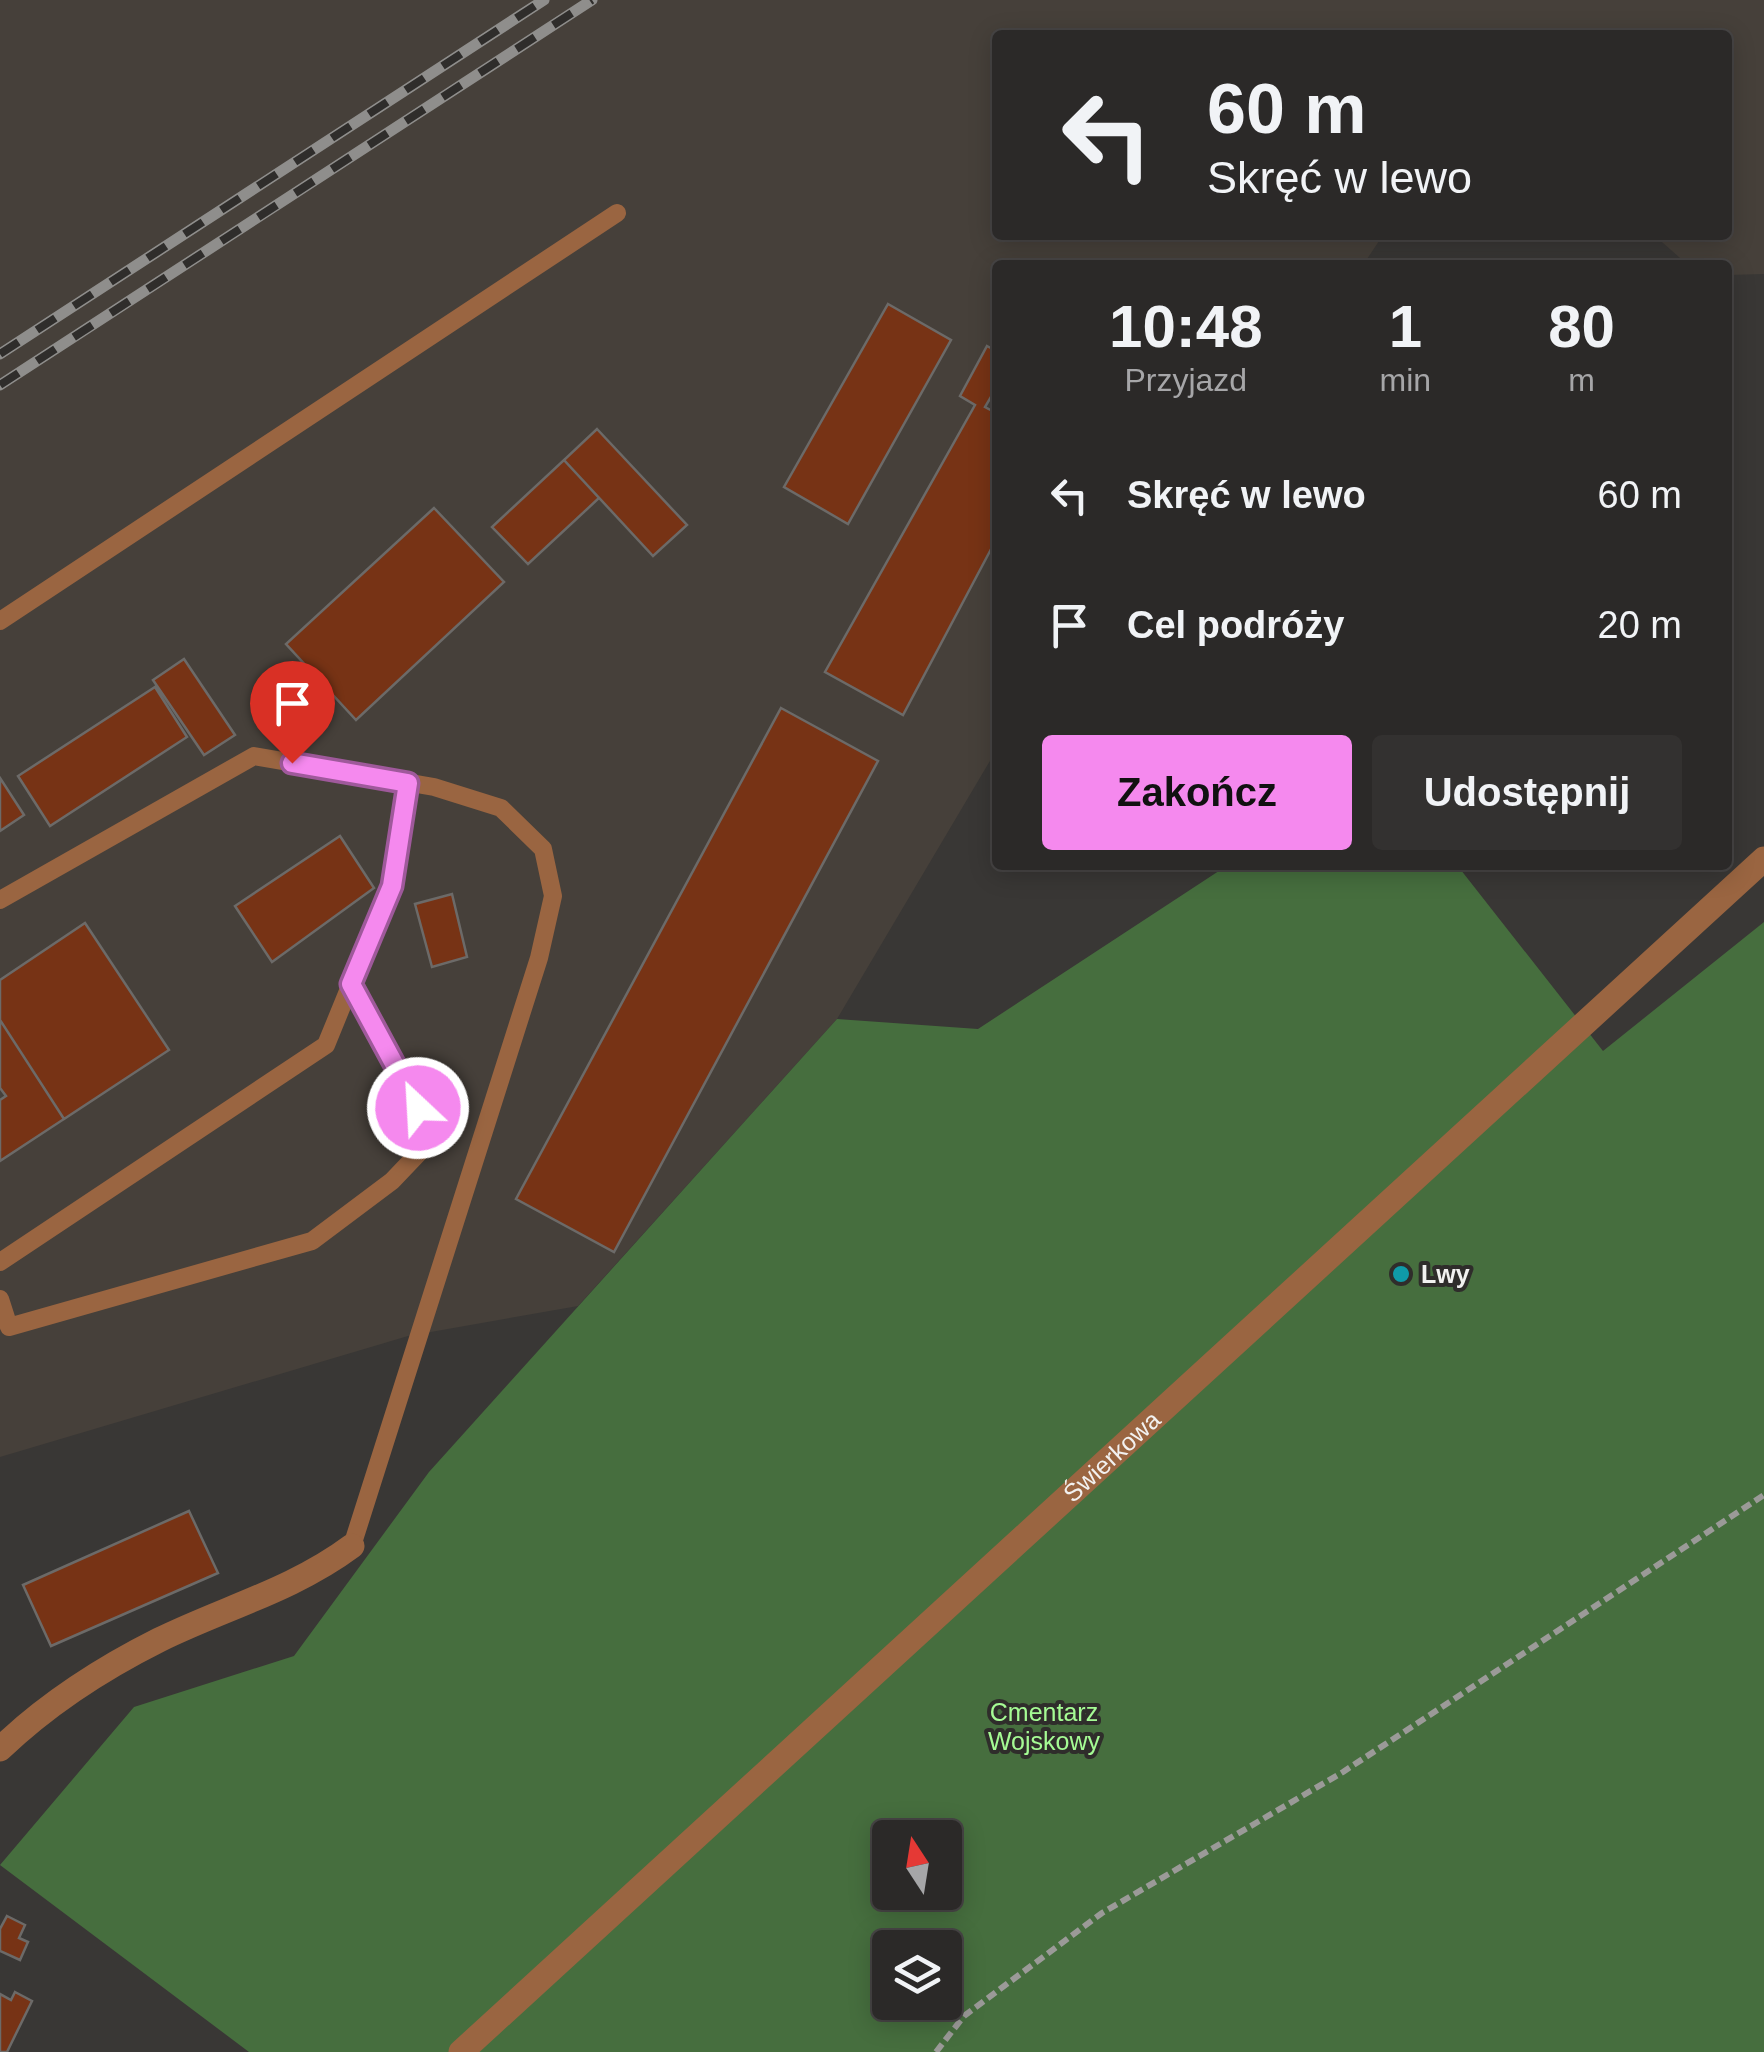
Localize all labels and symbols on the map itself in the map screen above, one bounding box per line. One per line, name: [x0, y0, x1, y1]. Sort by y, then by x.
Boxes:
pin: [250, 661, 335, 764]
position arrow: [366, 1056, 470, 1160]
place label: Lwy: [1421, 1260, 1470, 1288]
marker: Lwy: [1390, 1263, 1412, 1285]
street label: Świerkowa: [1057, 1405, 1166, 1508]
park label: Cmentarz Wojskowy: [988, 1698, 1101, 1755]
north arrow: [872, 1820, 962, 1910]

